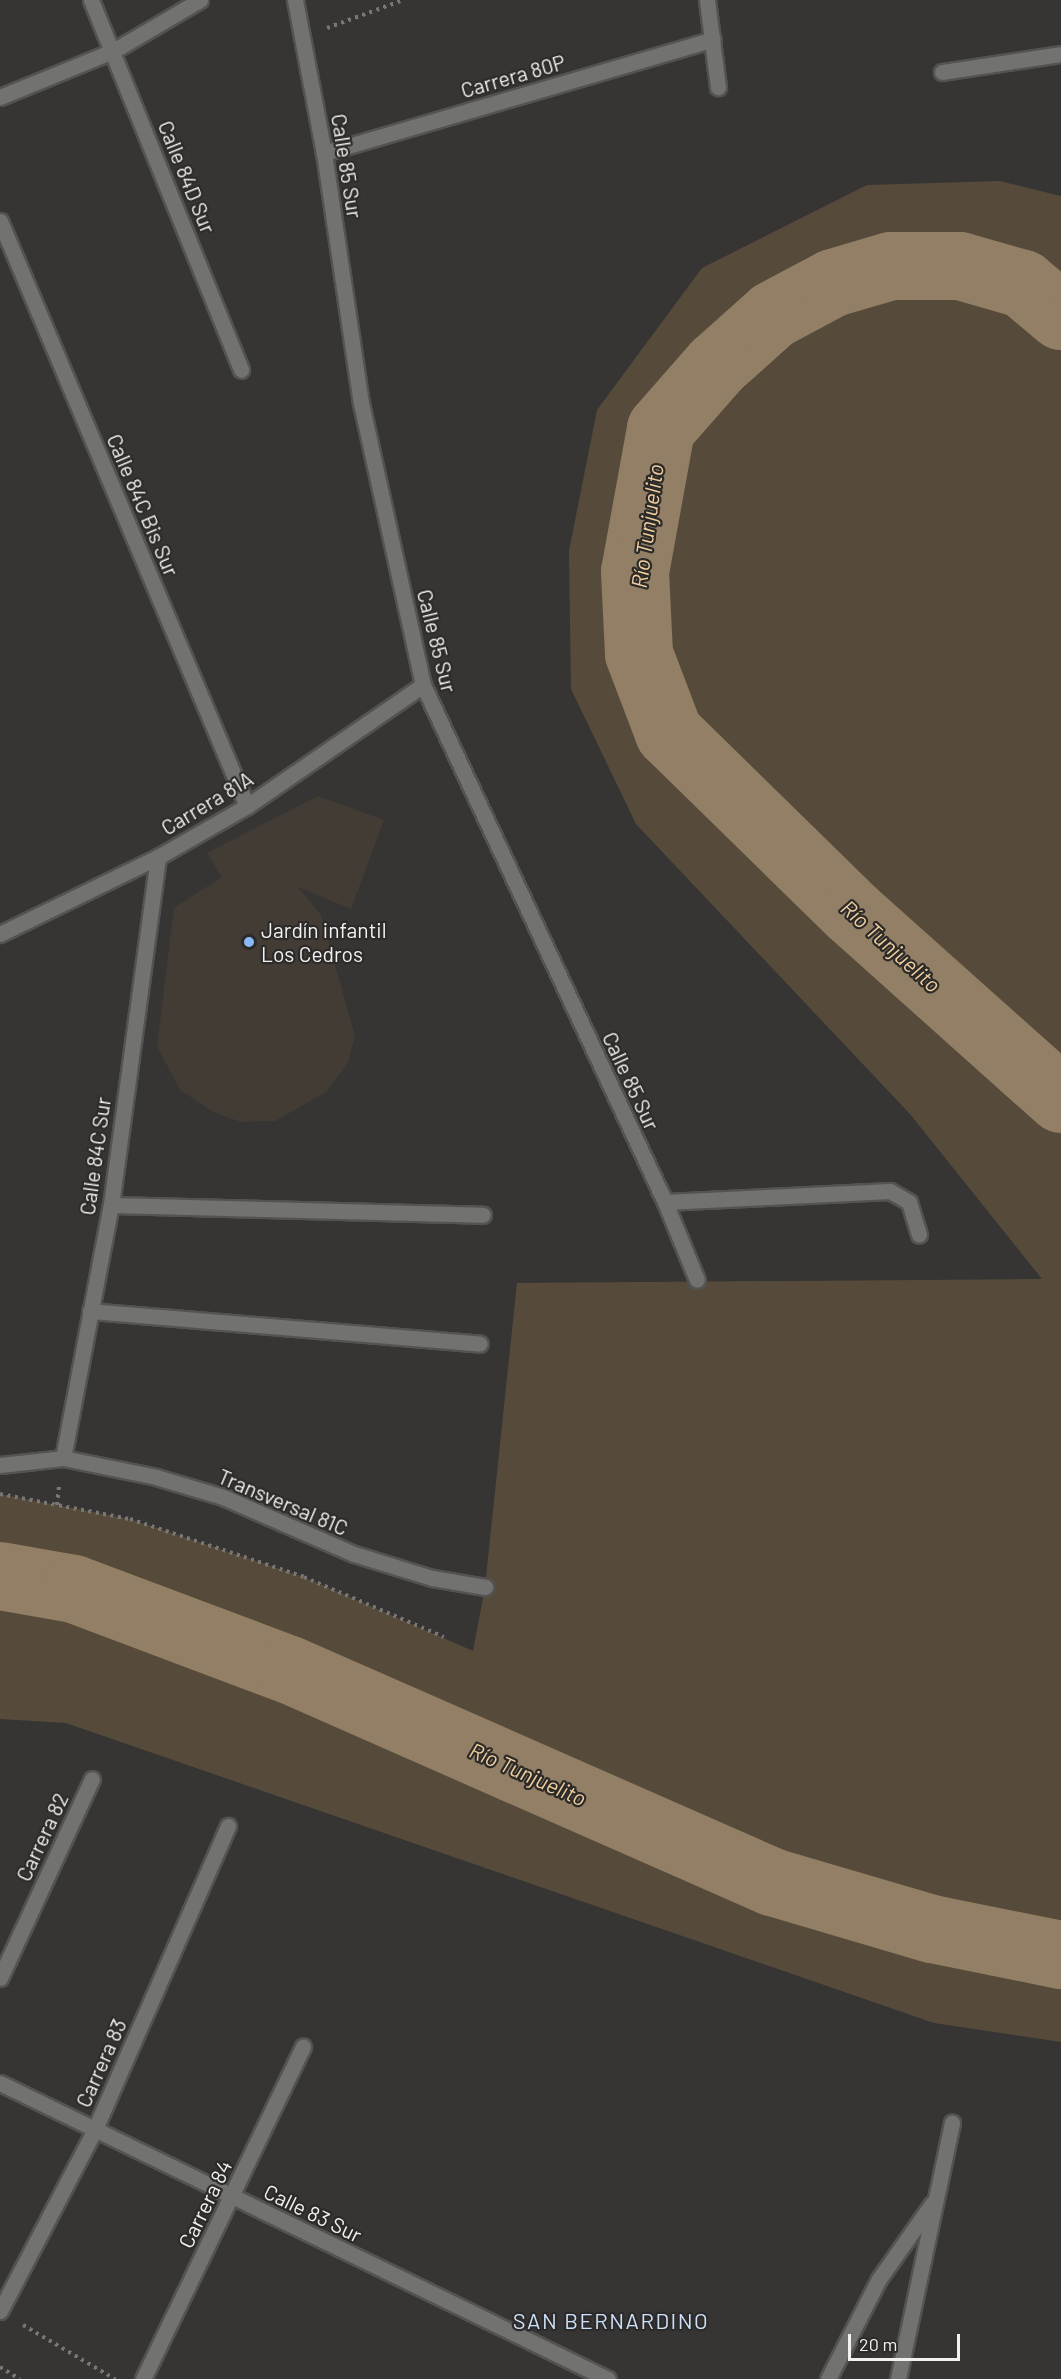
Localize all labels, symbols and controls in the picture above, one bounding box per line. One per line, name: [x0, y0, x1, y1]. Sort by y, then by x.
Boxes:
street label: Carrera 80P: [458, 49, 568, 103]
street label: Calle 85 Sur: [326, 112, 368, 220]
street label: Calle 84D Sur: [153, 117, 221, 237]
street label: Calle 84C Bis Sur: [102, 430, 184, 580]
water label: Río Tunjuelito: [625, 462, 669, 590]
street label: Calle 85 Sur: [412, 587, 462, 695]
street label: Carrera 81A: [156, 766, 258, 840]
water label: Río Tunjuelito: [836, 894, 946, 998]
place label: Jardín infantil Los Cedros: [261, 917, 386, 967]
marker: Jardín infantil Los Cedros: [242, 935, 256, 949]
street label: Calle 85 Sur: [597, 1028, 665, 1134]
street label: Calle 84C Sur: [74, 1095, 116, 1217]
street label: Transversal 81C: [214, 1463, 352, 1541]
water label: Río Tunjuelito: [465, 1736, 591, 1812]
street label: Carrera 82: [11, 1789, 73, 1885]
street label: Carrera 83: [70, 2015, 132, 2111]
street label: Carrera 84: [173, 2156, 237, 2252]
street label: Calle 83 Sur: [260, 2179, 366, 2247]
district label: SAN BERNARDINO: [513, 2308, 709, 2334]
scale bar: [851, 2322, 964, 2360]
text: 20 m: [859, 2333, 897, 2355]

